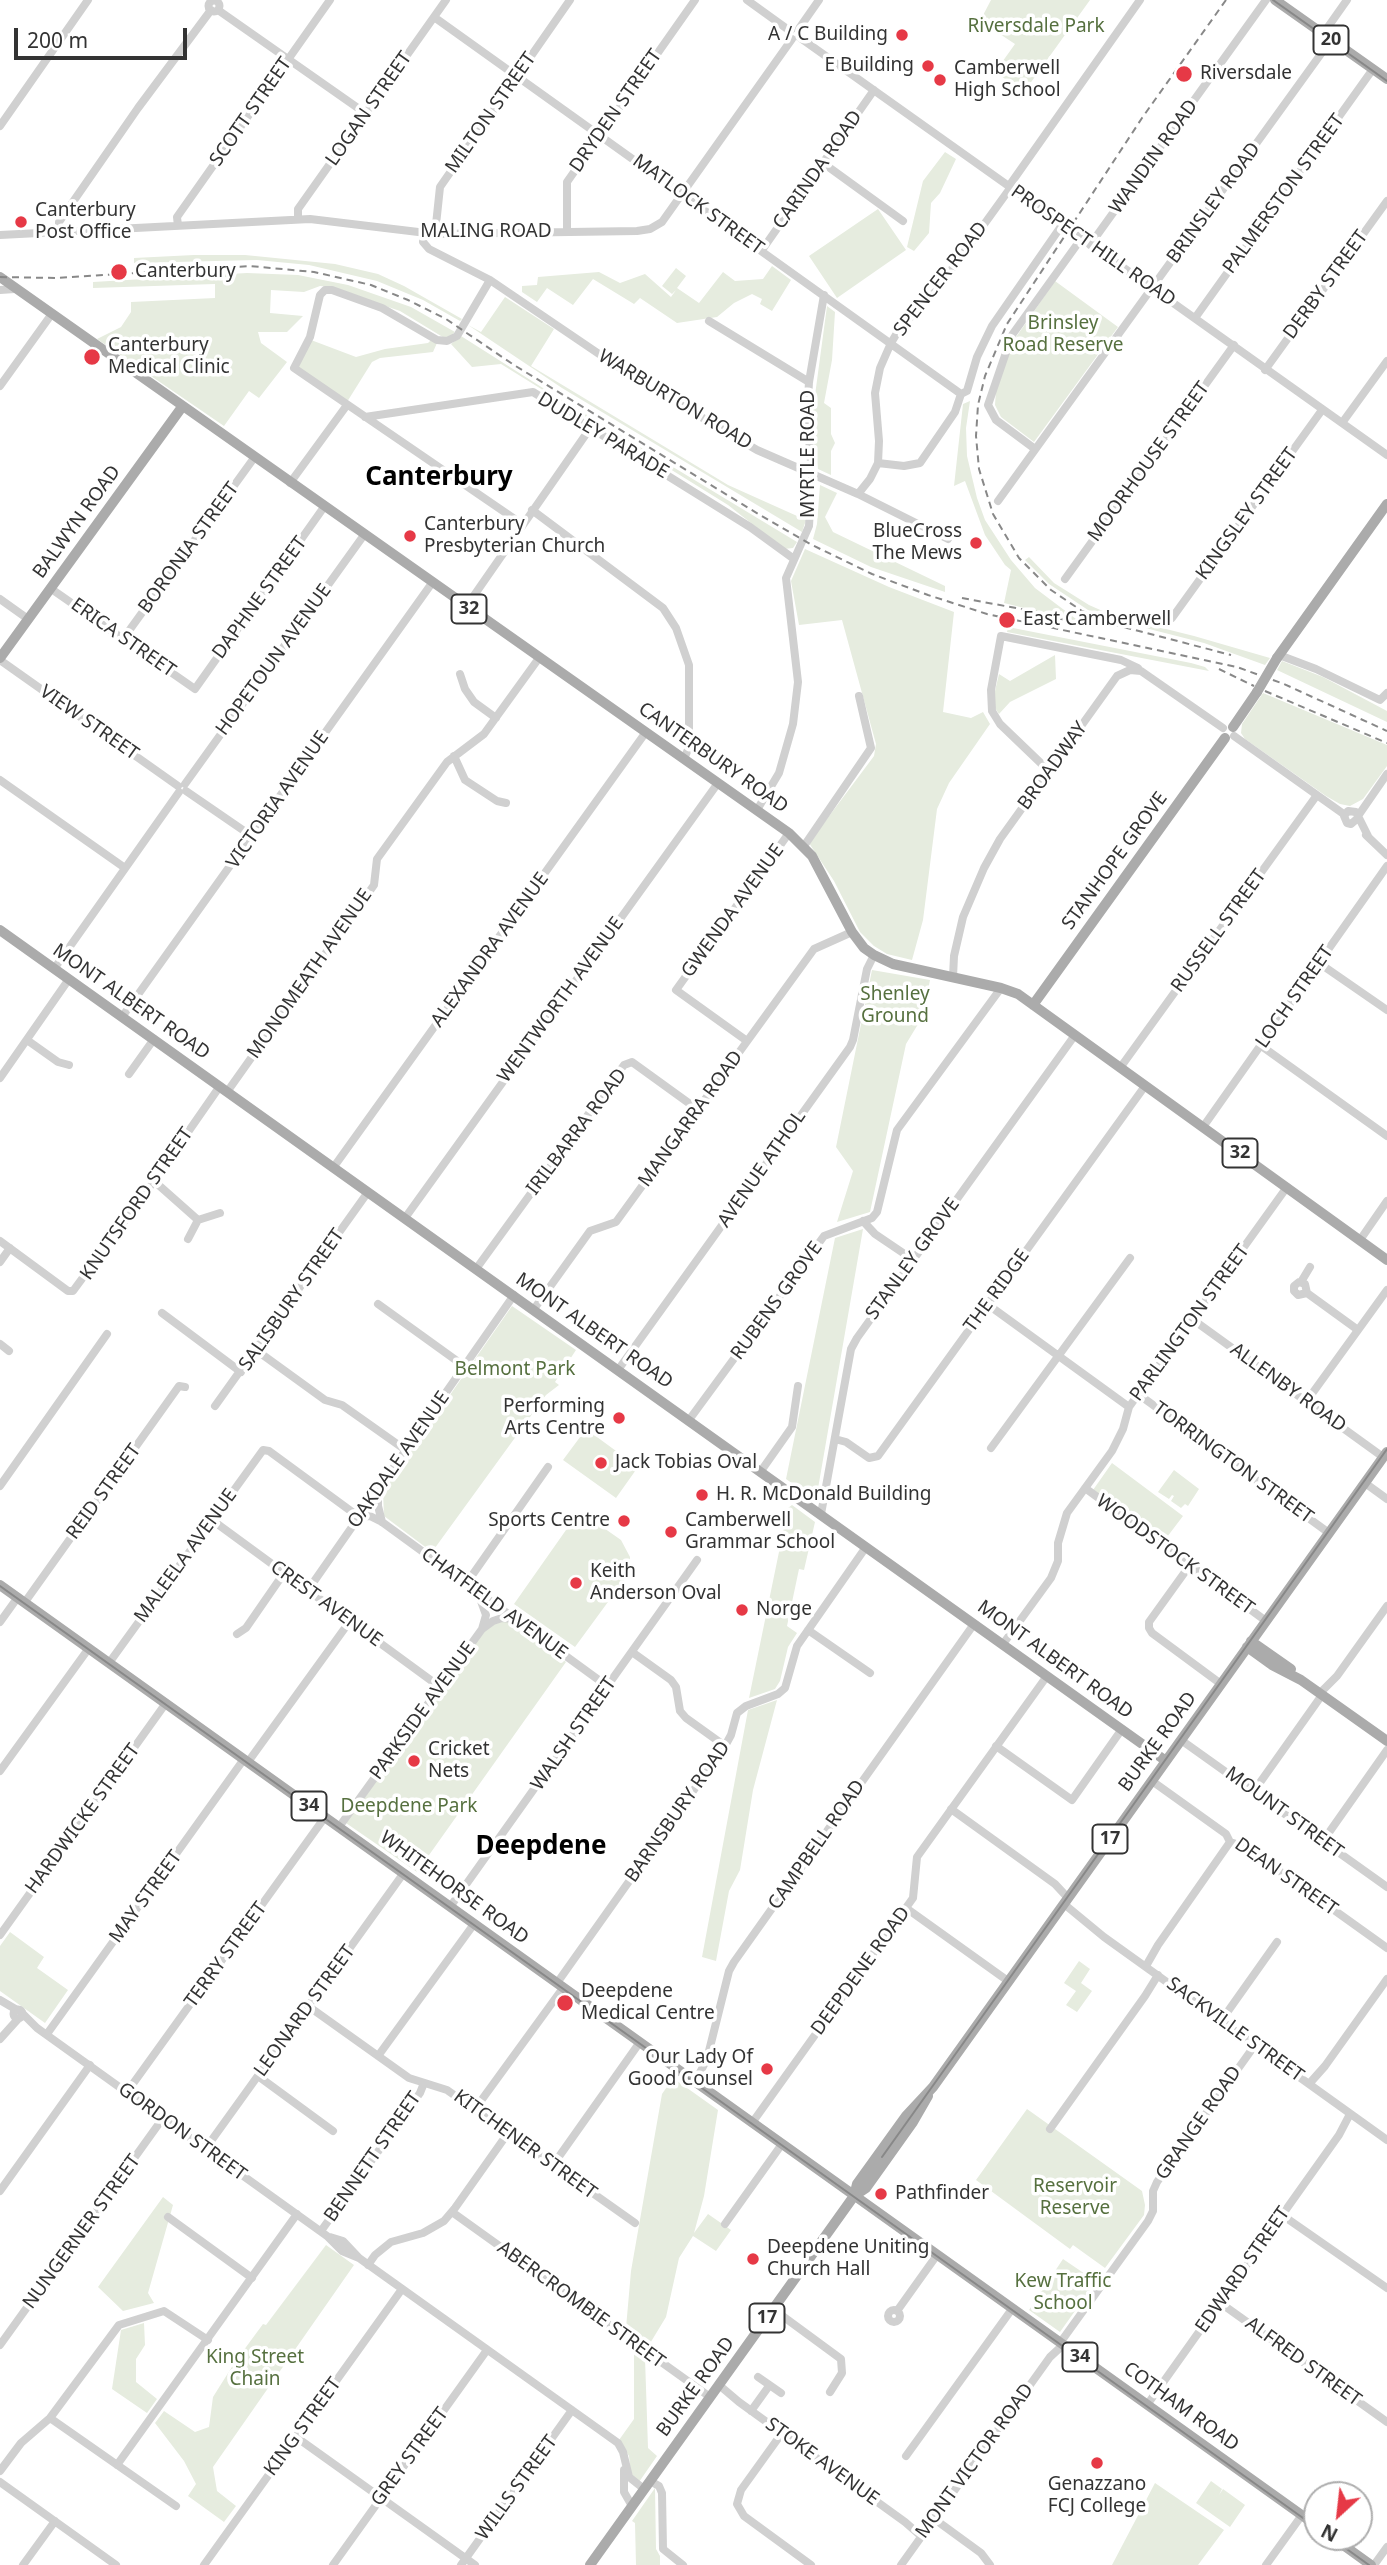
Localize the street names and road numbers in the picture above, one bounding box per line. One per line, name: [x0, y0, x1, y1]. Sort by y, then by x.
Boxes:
road number: 20: [1314, 26, 1348, 55]
street label: DRYDEN STREET: [565, 45, 667, 177]
street label: LOGAN STREET: [321, 47, 417, 171]
street label: MILTON STREET: [441, 48, 541, 178]
street label: SCOTT STREET: [205, 53, 297, 171]
street label: WANDIN ROAD: [1105, 96, 1203, 218]
street label: CARINDA ROAD: [769, 106, 867, 234]
street label: PALMERSTON STREET: [1218, 110, 1350, 278]
street label: BRINSLEY ROAD: [1162, 138, 1266, 268]
street label: MATLOCK STREET: [628, 150, 768, 260]
street label: PROSPECT HILL ROAD: [1006, 181, 1180, 311]
street label: SPENCER ROAD: [889, 217, 993, 341]
street label: MALING ROAD: [420, 221, 552, 243]
street label: DERBY STREET: [1279, 226, 1373, 344]
street label: WARBURTON ROAD: [594, 345, 756, 455]
street label: MOORHOUSE STREET: [1083, 378, 1215, 546]
street label: DUDLEY PARADE: [533, 388, 673, 484]
street label: MYRTLE ROAD: [798, 390, 820, 518]
street label: KINGSLEY STREET: [1191, 444, 1303, 584]
street label: BALWYN ROAD: [28, 461, 126, 583]
street label: BORONIA STREET: [134, 478, 244, 618]
street label: DAPHNE STREET: [208, 532, 312, 664]
street label: HOPETOUN AVENUE: [211, 580, 337, 740]
street label: ERICA STREET: [66, 594, 180, 682]
road number: 32: [452, 594, 486, 624]
street label: VIEW STREET: [35, 681, 143, 765]
street label: CANTERBURY ROAD: [634, 698, 792, 818]
street label: BROADWAY: [1013, 718, 1093, 814]
street label: VICTORIA AVENUE: [222, 727, 334, 873]
street label: STANHOPE GROVE: [1057, 788, 1173, 934]
street label: GWENDA AVENUE: [677, 840, 789, 982]
street label: RUSSELL STREET: [1167, 865, 1271, 997]
street label: ALEXANDRA AVENUE: [426, 868, 554, 1032]
street label: MONOMEATH AVENUE: [243, 885, 377, 1063]
street label: WENTWORTH AVENUE: [493, 913, 629, 1087]
street label: MONT ALBERT ROAD: [48, 939, 214, 1065]
street label: LOCH STREET: [1251, 941, 1339, 1053]
street label: MANGARRA ROAD: [634, 1046, 748, 1192]
street label: IRILBARRA ROAD: [522, 1064, 632, 1200]
street label: AVENUE ATHOL: [713, 1106, 811, 1232]
street label: KNUTSFORD STREET: [76, 1123, 198, 1285]
road number: 32: [1222, 1138, 1258, 1168]
street label: STANLEY GROVE: [861, 1194, 965, 1324]
street label: SALISBURY STREET: [235, 1225, 349, 1375]
street label: RUBENS GROVE: [726, 1237, 828, 1365]
street label: PARLINGTON STREET: [1126, 1240, 1254, 1406]
street label: THE RIDGE: [959, 1245, 1035, 1337]
street label: MONT ALBERT ROAD: [511, 1268, 677, 1394]
street label: ALLENBY ROAD: [1226, 1338, 1350, 1438]
street label: OAKDALE AVENUE: [343, 1387, 455, 1533]
street label: TORRINGTON STREET: [1149, 1397, 1317, 1529]
street label: REID STREET: [62, 1440, 146, 1544]
street label: MALEELA AVENUE: [130, 1485, 242, 1627]
street label: WOODSTOCK STREET: [1092, 1490, 1258, 1620]
street label: CHATFIELD AVENUE: [416, 1543, 572, 1665]
street label: CREST AVENUE: [266, 1556, 386, 1652]
street label: MONT ALBERT ROAD: [973, 1596, 1137, 1724]
street label: PARKSIDE AVENUE: [365, 1638, 481, 1784]
street label: WALSH STREET: [527, 1673, 621, 1795]
street label: BURKE ROAD: [1114, 1688, 1202, 1796]
street label: BARNSBURY ROAD: [621, 1737, 735, 1887]
street label: HARDWICKE STREET: [21, 1740, 145, 1898]
street label: MOUNT STREET: [1221, 1763, 1347, 1863]
street label: CAMPBELL ROAD: [764, 1776, 870, 1914]
road number: 34: [292, 1792, 326, 1820]
road number: 17: [1092, 1825, 1128, 1854]
street label: WHITEHORSE ROAD: [375, 1826, 533, 1950]
street label: DEAN STREET: [1230, 1833, 1342, 1921]
street label: MAY STREET: [105, 1846, 187, 1948]
street label: TERRY STREET: [180, 1898, 272, 2012]
street label: DEEPDENE ROAD: [807, 1902, 915, 2040]
street label: LEONARD STREET: [250, 1941, 360, 2081]
street label: SACKVILLE STREET: [1162, 1973, 1308, 2087]
street label: GRANGE ROAD: [1151, 2062, 1247, 2184]
street label: GORDON STREET: [113, 2078, 251, 2186]
street label: KITCHENER STREET: [449, 2085, 601, 2205]
street label: BENNETT STREET: [320, 2088, 426, 2226]
street label: NUNGERNER STREET: [18, 2150, 146, 2314]
street label: EDWARD STREET: [1191, 2203, 1295, 2337]
street label: ABERCROMBIE STREET: [493, 2237, 669, 2373]
road number: 17: [750, 2304, 784, 2332]
street label: ALFRED STREET: [1241, 2312, 1365, 2412]
street label: BURKE ROAD: [652, 2333, 740, 2441]
road number: 34: [1062, 2342, 1098, 2372]
street label: COTHAM ROAD: [1119, 2357, 1243, 2457]
street label: KING STREET: [260, 2373, 346, 2481]
street label: MONT VICTOR ROAD: [911, 2379, 1039, 2543]
street label: GREY STREET: [367, 2403, 453, 2511]
street label: STOKE AVENUE: [761, 2413, 883, 2511]
street label: WILLS STREET: [471, 2431, 563, 2545]

